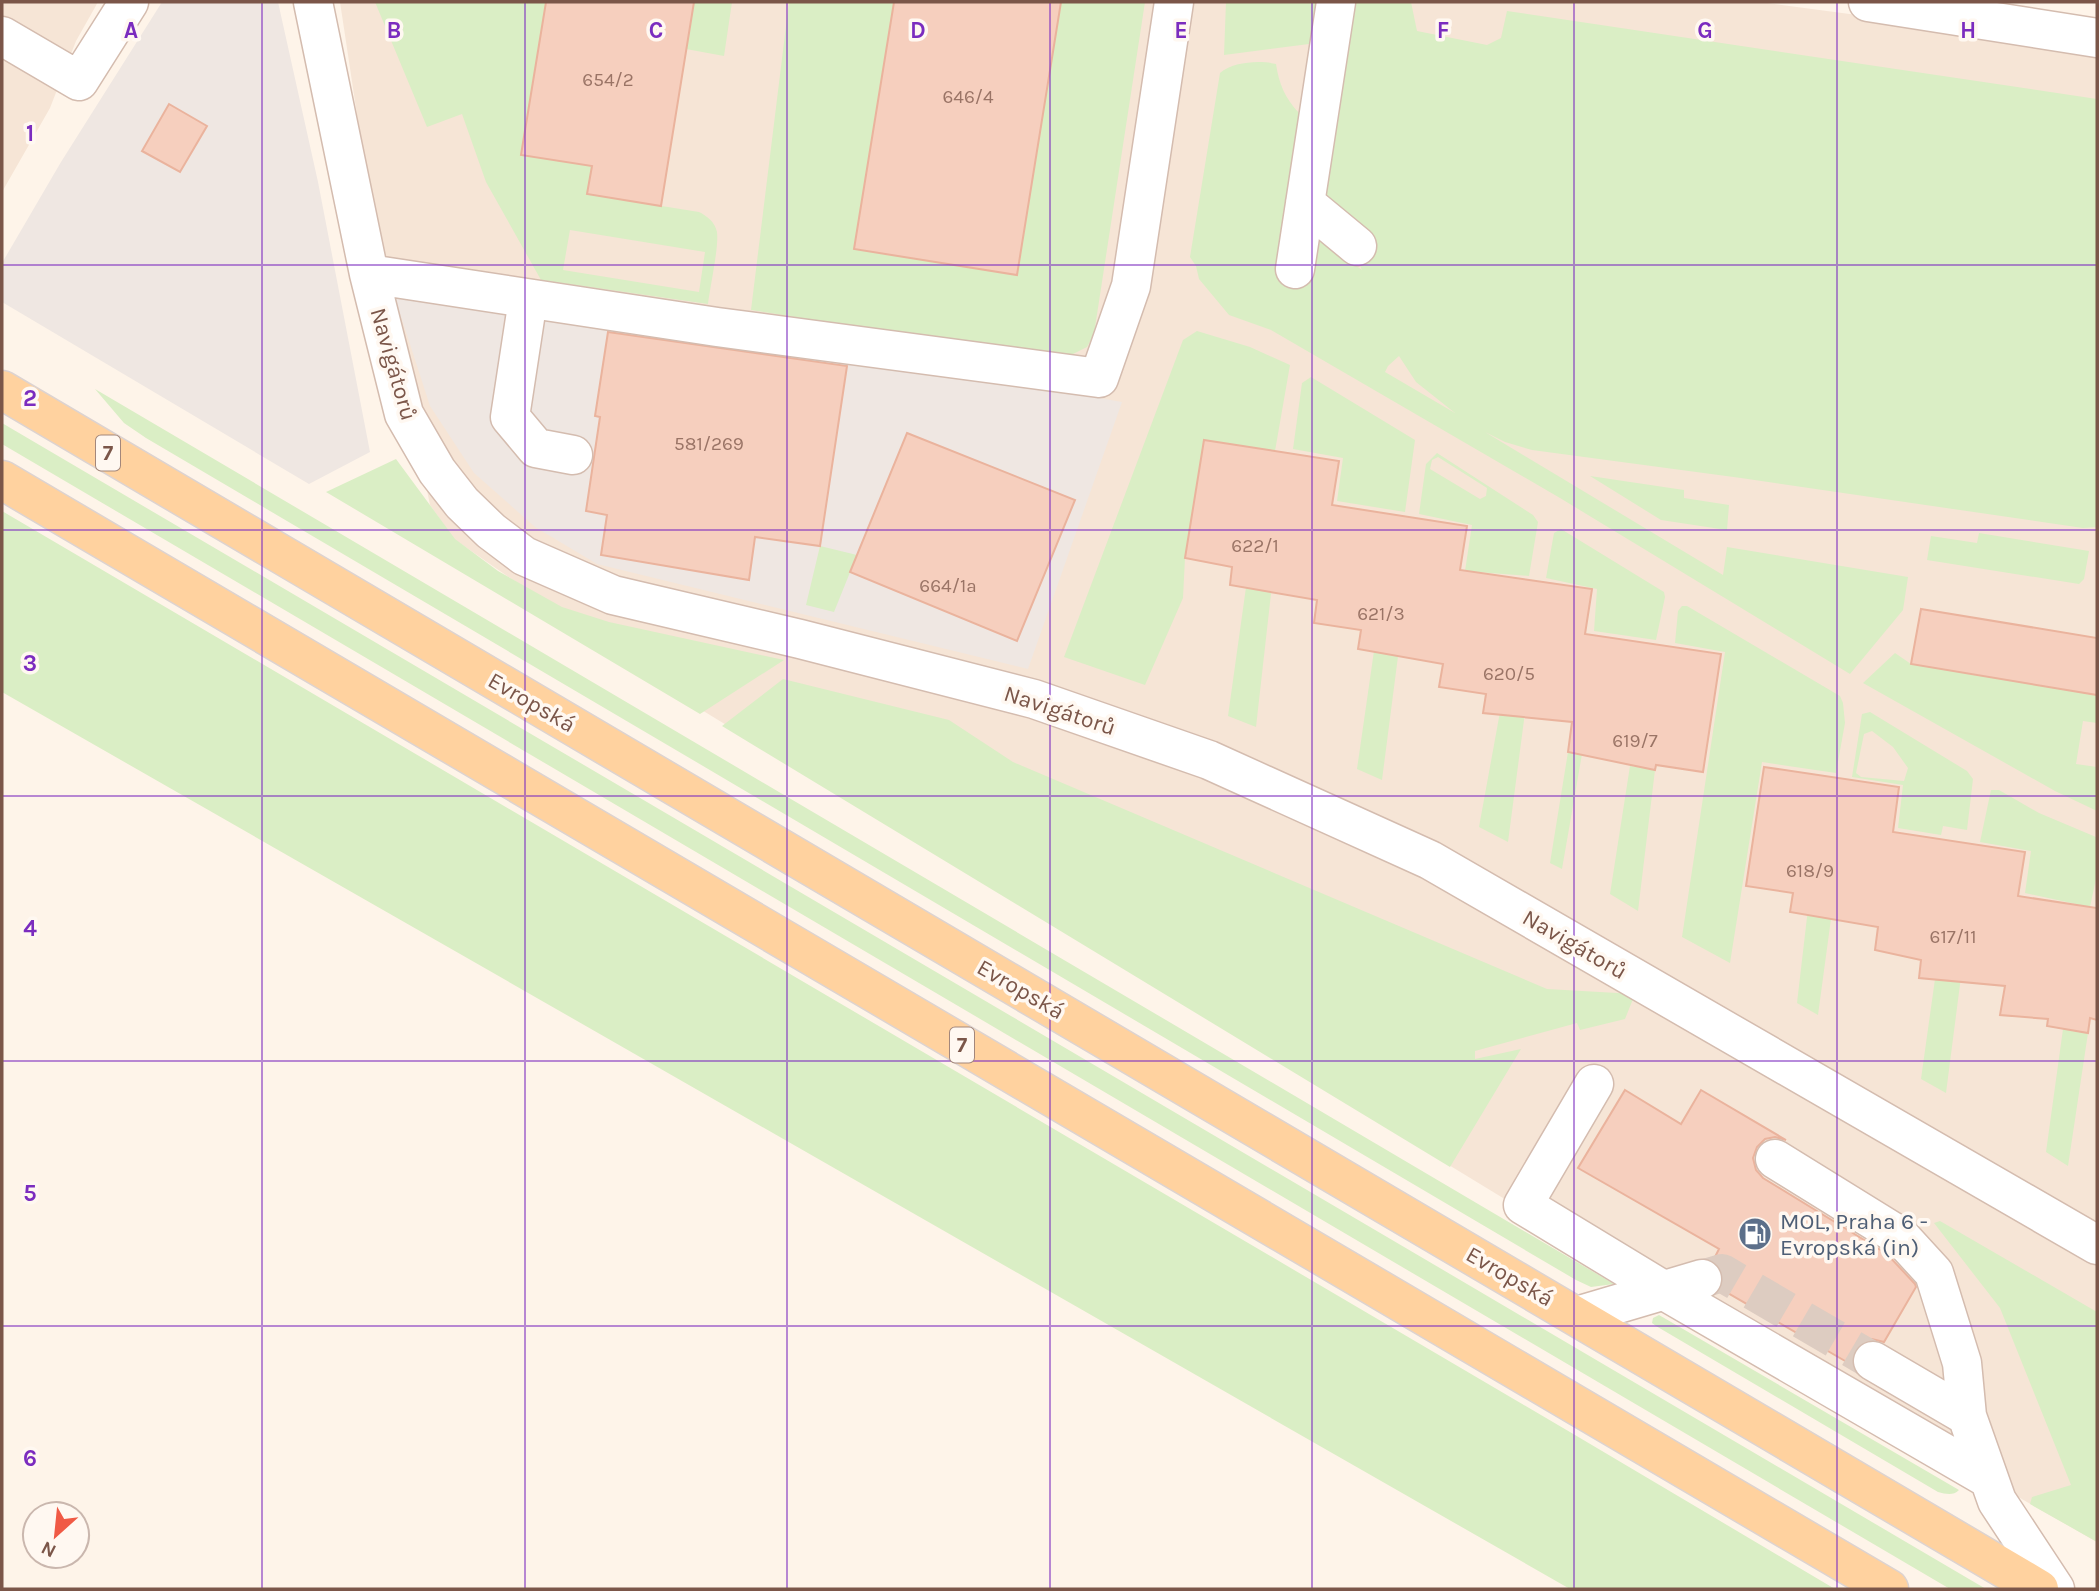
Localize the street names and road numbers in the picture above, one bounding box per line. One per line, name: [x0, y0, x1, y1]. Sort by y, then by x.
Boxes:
street label: Navigátorů: [365, 305, 422, 424]
road number: 7: [96, 435, 120, 470]
street label: Evropská: [483, 667, 580, 738]
street label: Navigátorů: [1001, 680, 1119, 741]
street label: Navigátorů: [1518, 904, 1632, 985]
street label: Evropská: [972, 954, 1069, 1025]
road number: 7: [950, 1028, 974, 1062]
street label: Evropská: [1461, 1241, 1558, 1312]

